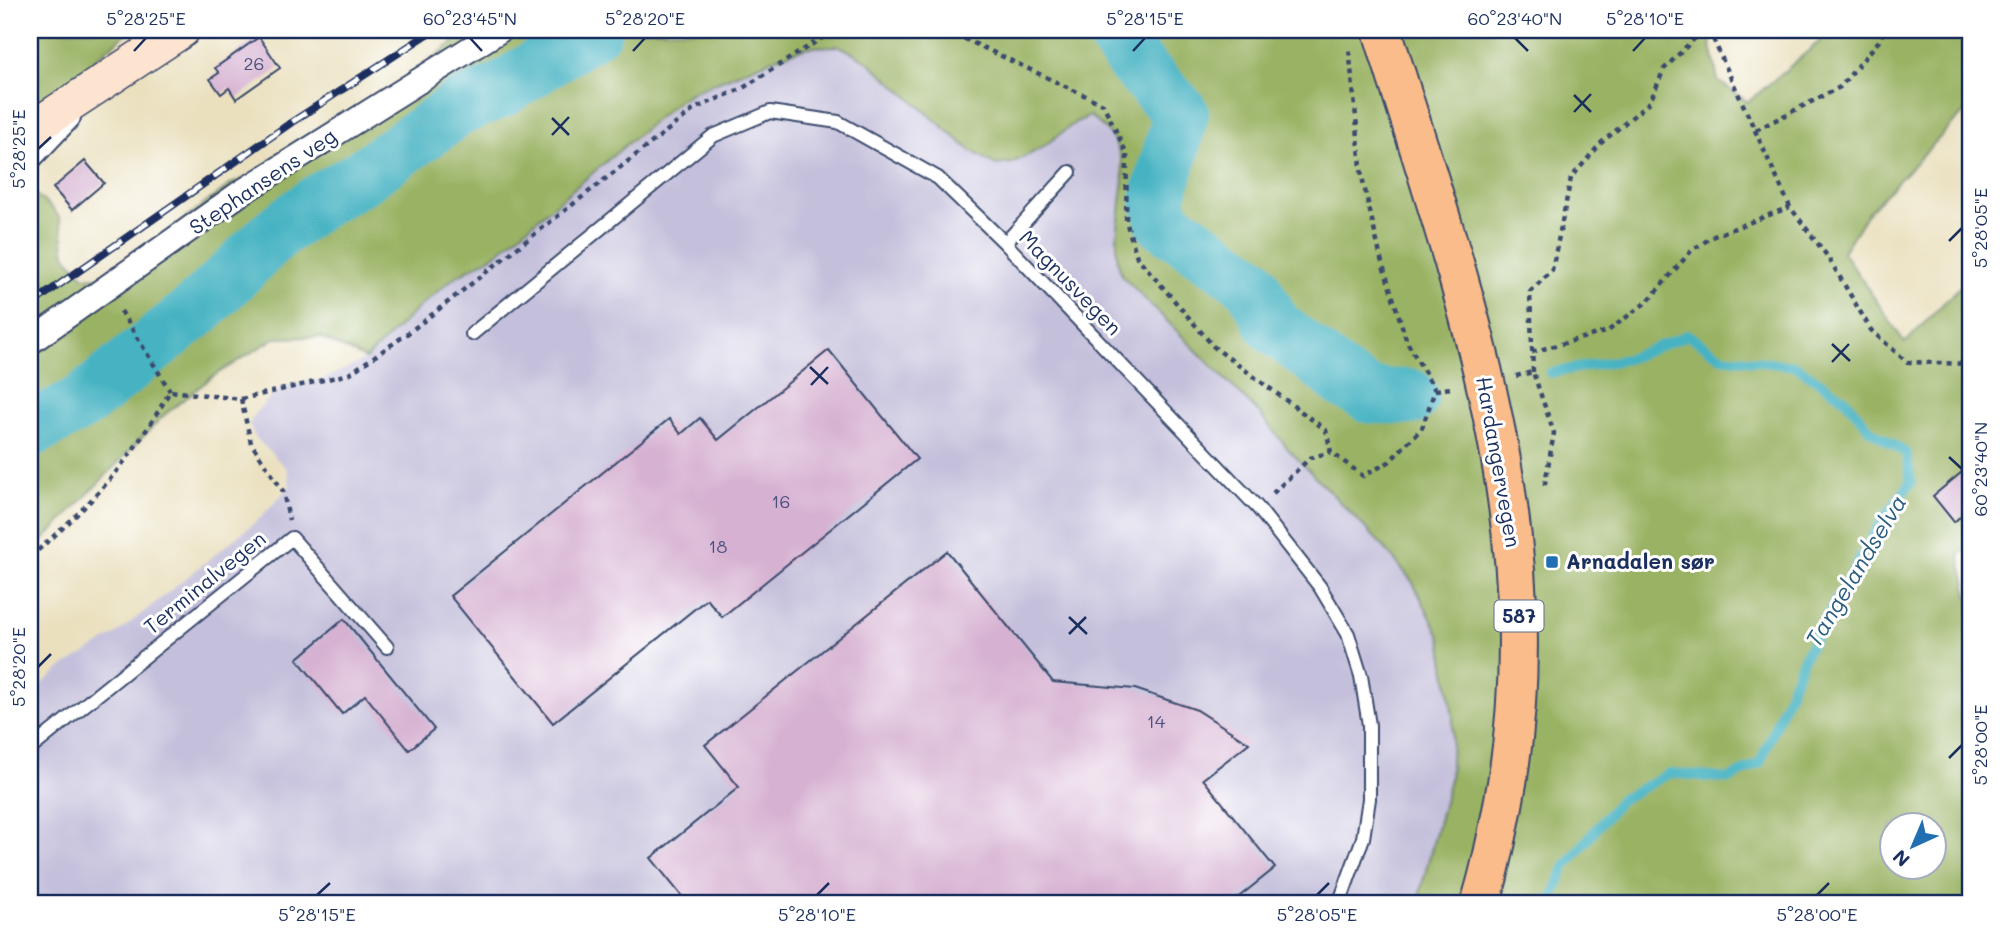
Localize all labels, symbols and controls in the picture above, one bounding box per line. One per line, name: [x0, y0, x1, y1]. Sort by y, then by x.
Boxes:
text: 5°28'25"E: [106, 6, 186, 30]
text: 60°23'45"N: [423, 6, 517, 30]
text: 5°28'20"E: [605, 6, 685, 30]
text: 5°28'15"E: [1106, 6, 1184, 30]
text: 60°23'40"N: [1468, 6, 1562, 30]
text: 5°28'10"E: [1606, 6, 1684, 30]
house number: 26: [244, 51, 264, 75]
text: 5°28'25"E: [6, 109, 30, 189]
street label: Stephansens veg: [183, 122, 341, 240]
text: 5°28'05"E: [1968, 188, 1992, 268]
street label: Magnusvegen: [1014, 224, 1128, 340]
street label: Hardangervegen: [1471, 374, 1528, 549]
text: 60°23'40"N: [1968, 422, 1992, 516]
house number: 16: [772, 489, 790, 513]
water label: Tangelandselva: [1798, 489, 1912, 652]
street label: Terminalvegen: [138, 524, 271, 639]
house number: 18: [709, 534, 728, 558]
place label: Arnadalen sør: [1566, 547, 1715, 574]
marker: Arnadalen sør: [1544, 554, 1560, 570]
road number: 587: [1494, 600, 1544, 632]
text: 5°28'20"E: [6, 627, 30, 707]
text: 5°28'00"E: [1968, 704, 1992, 786]
house number: 14: [1147, 709, 1166, 733]
north arrow: [1878, 811, 1948, 881]
text: N: [1887, 845, 1915, 873]
text: 5°28'15"E: [278, 902, 356, 926]
text: 5°28'10"E: [778, 902, 856, 926]
text: 5°28'05"E: [1277, 902, 1357, 926]
text: 5°28'00"E: [1776, 902, 1858, 926]

